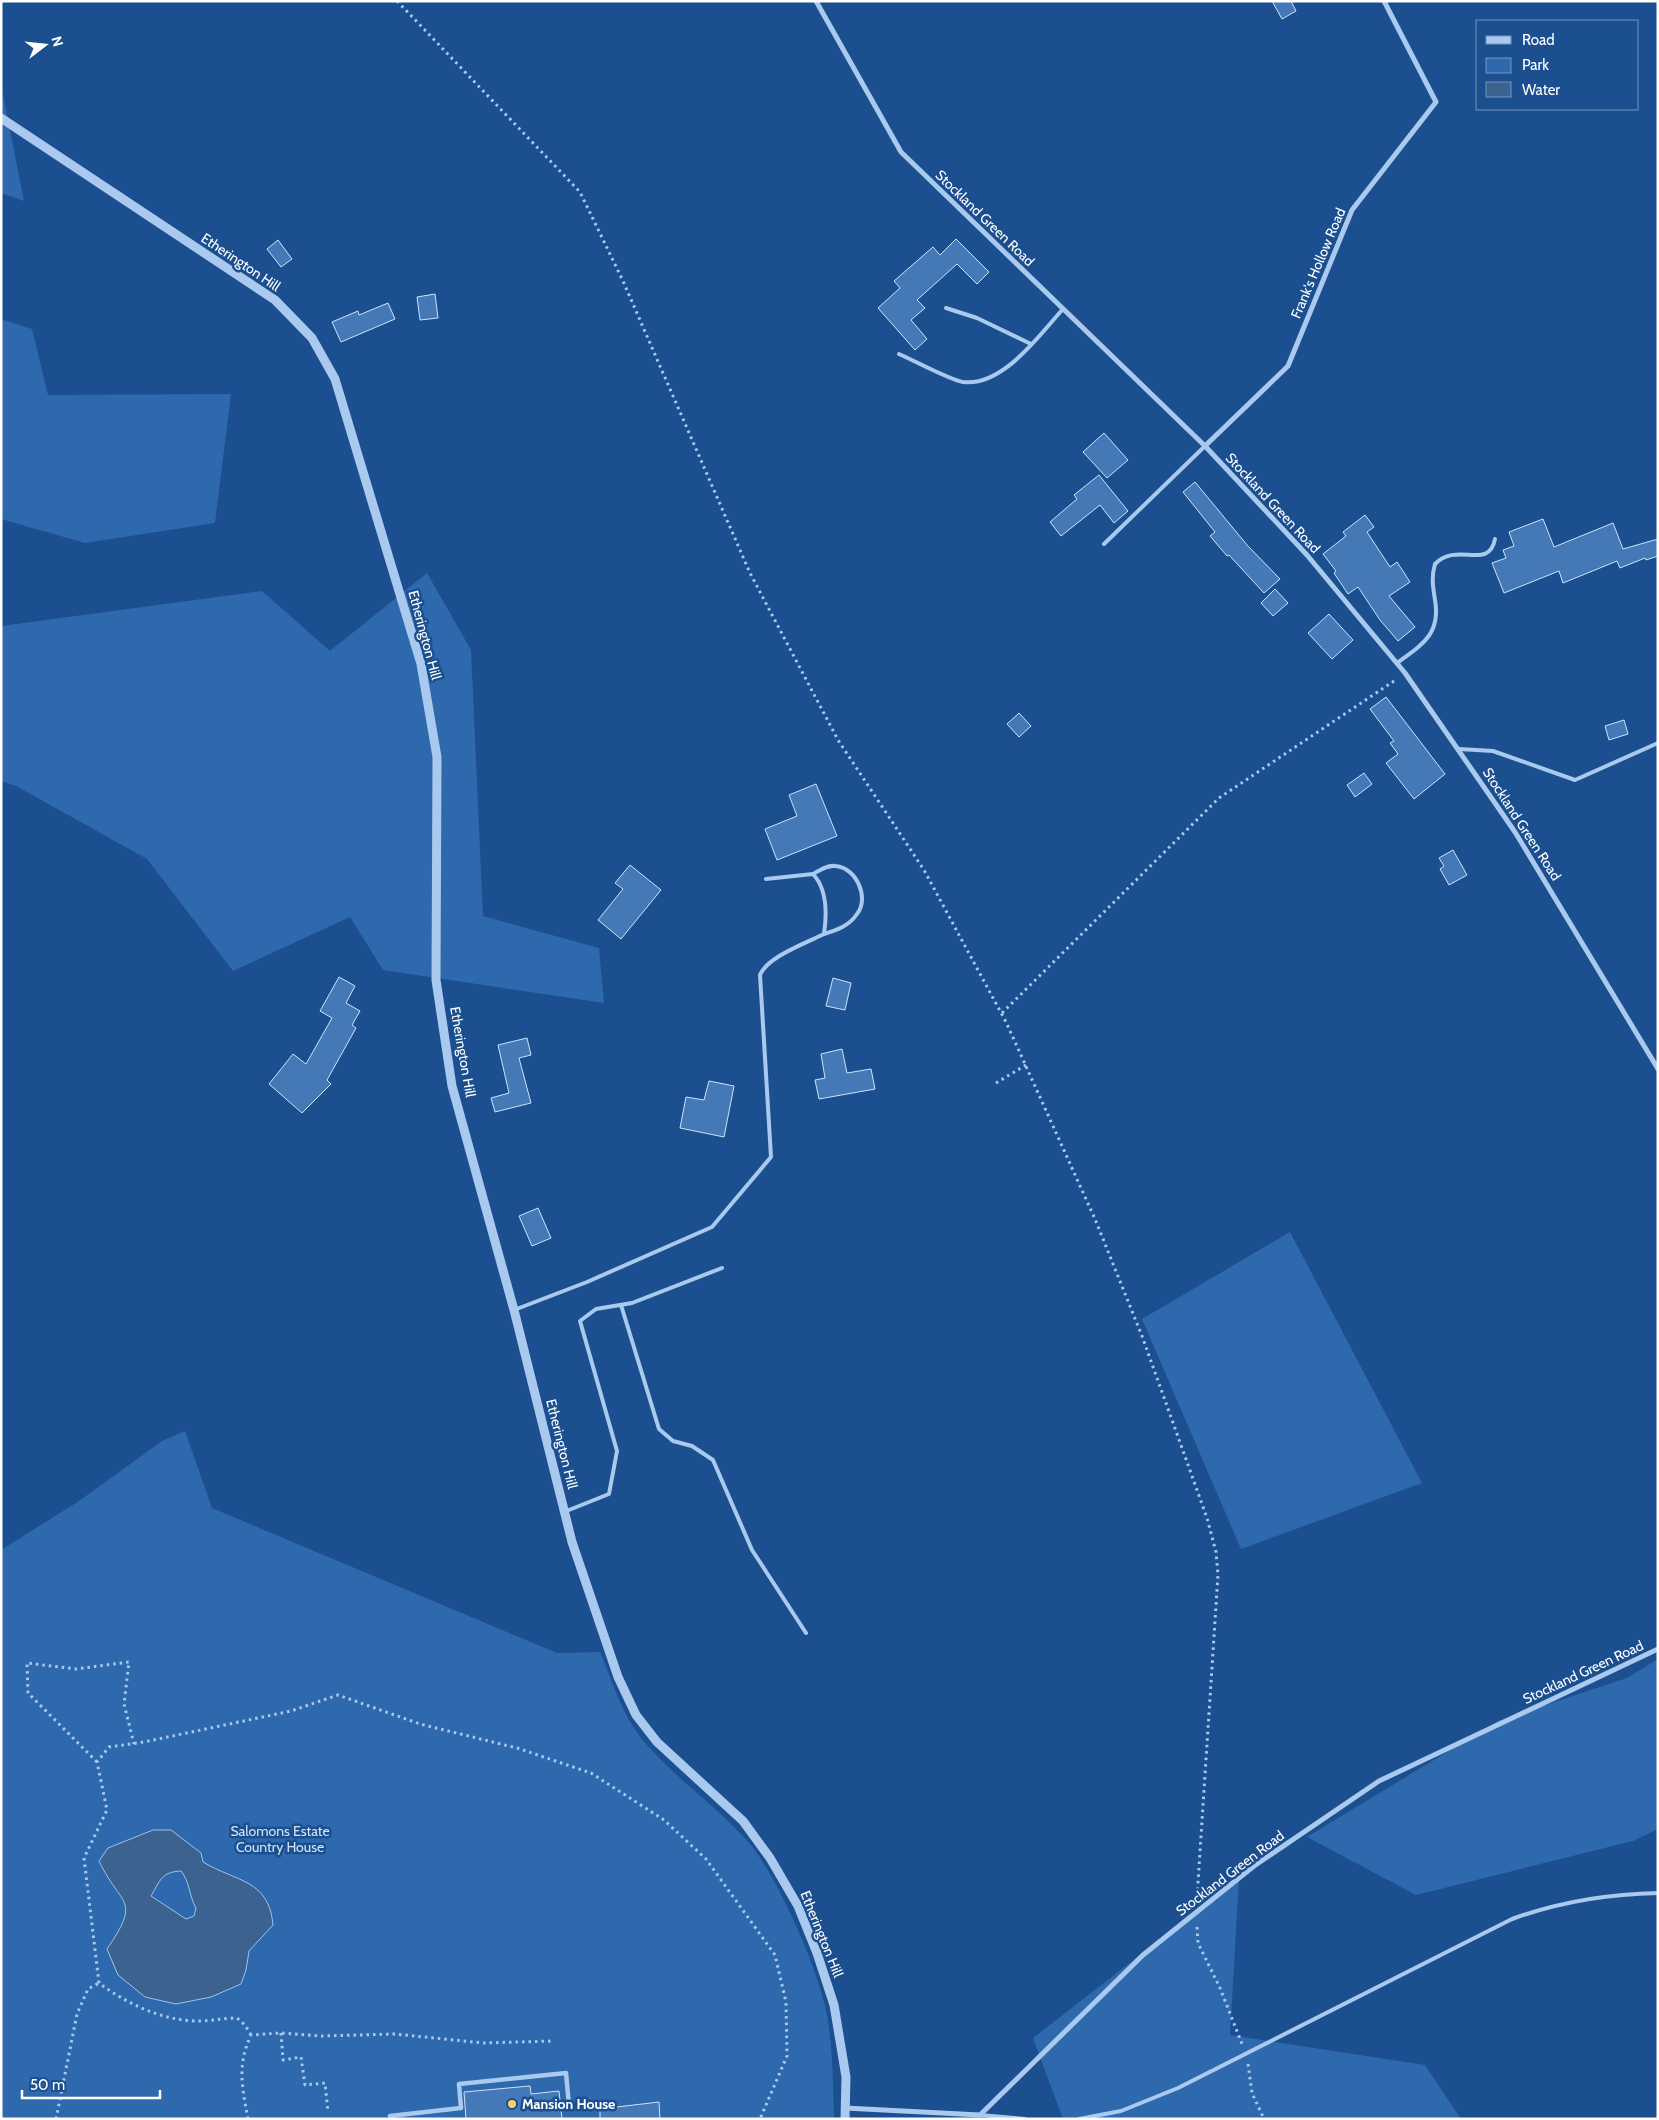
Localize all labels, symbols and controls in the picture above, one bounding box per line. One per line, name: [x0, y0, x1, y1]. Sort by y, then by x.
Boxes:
north arrow: [20, 20, 70, 70]
legend: [1476, 20, 1639, 110]
text: Road: [1522, 31, 1555, 49]
text: N: [47, 34, 68, 49]
text: Park: [1522, 56, 1549, 74]
text: Water: [1522, 81, 1560, 99]
street label: Stockland Green Road: [932, 166, 1038, 270]
street label: Frank's Hollow Road: [1287, 205, 1349, 321]
street label: Etherington Hill: [198, 229, 285, 296]
street label: Stockland Green Road: [1222, 449, 1324, 557]
street label: Etherington Hill: [404, 588, 446, 682]
street label: Stockland Green Road: [1479, 764, 1565, 884]
street label: Etherington Hill: [446, 1005, 480, 1099]
street label: Etherington Hill: [542, 1397, 582, 1491]
street label: Stockland Green Road: [1520, 1636, 1646, 1708]
park label: Salomons Estate Country House: [230, 1822, 330, 1856]
street label: Stockland Green Road: [1172, 1826, 1288, 1920]
street label: Etherington Hill: [796, 1888, 848, 1981]
scale bar: [22, 2068, 160, 2100]
text: 50 m: [30, 2076, 65, 2094]
place label: Mansion House: [522, 2095, 615, 2113]
marker: Mansion House: [506, 2098, 518, 2110]

